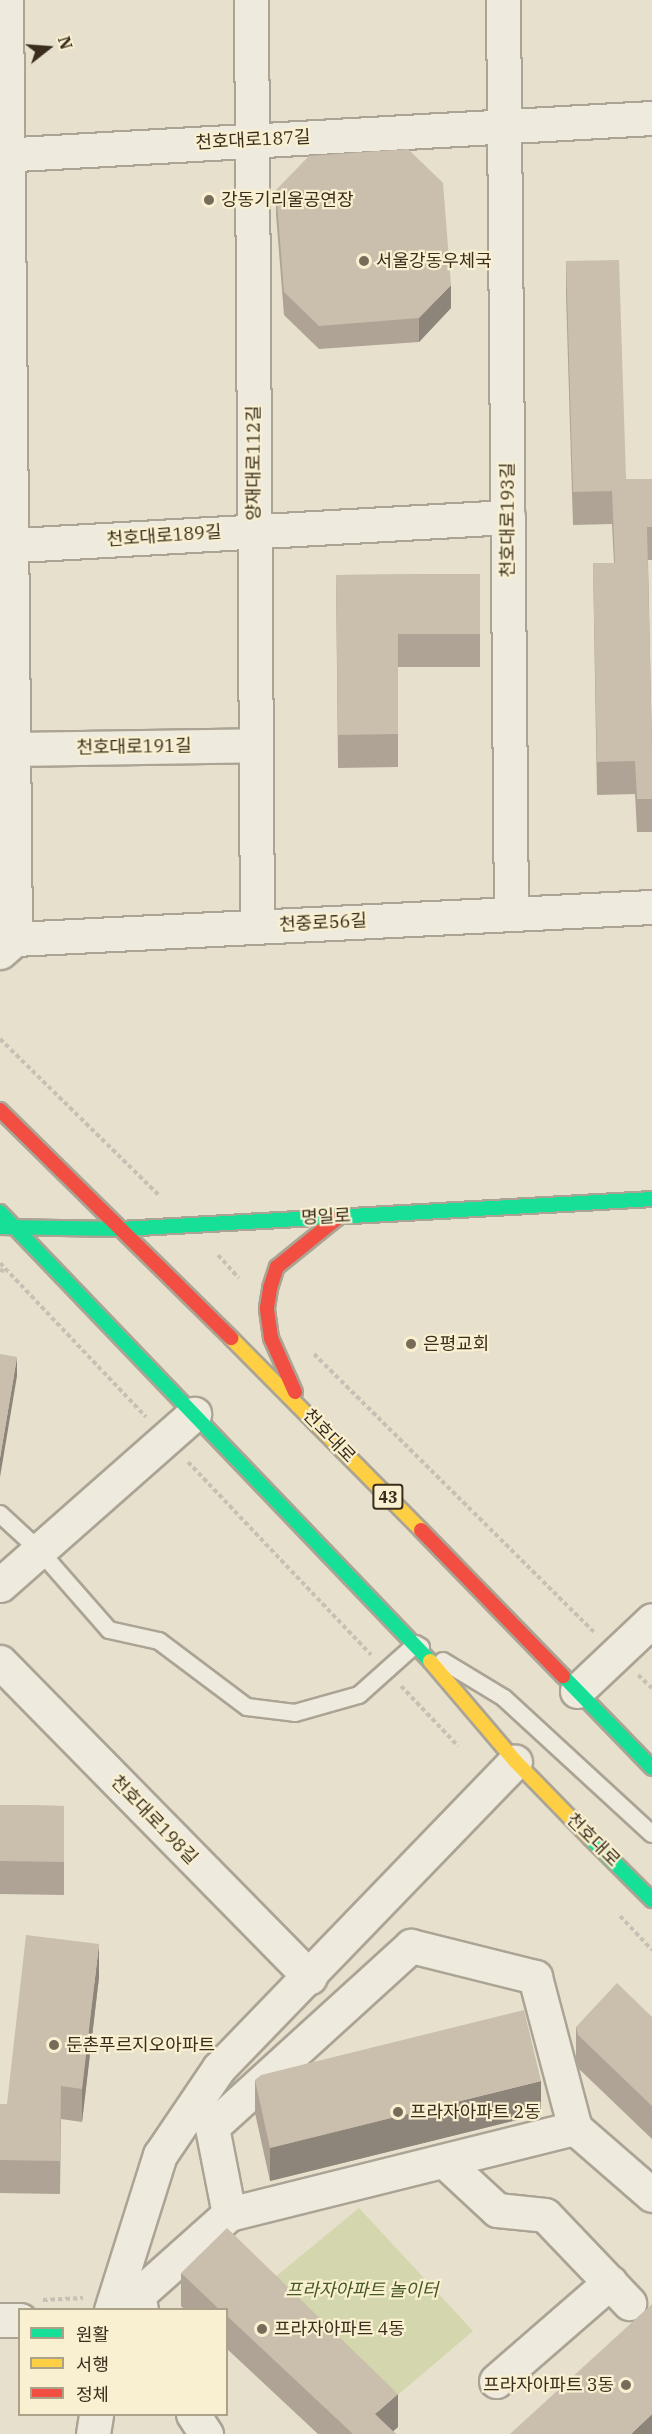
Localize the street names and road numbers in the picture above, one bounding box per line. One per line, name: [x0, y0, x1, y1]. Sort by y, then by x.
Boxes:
street label: 천호대로187길: [195, 126, 311, 154]
street label: 양재대로112길: [243, 405, 265, 521]
street label: 천호대로193길: [497, 462, 519, 578]
street label: 천호대로189길: [106, 521, 222, 551]
street label: 천호대로191길: [76, 735, 192, 759]
street label: 천중로56길: [279, 910, 367, 936]
street label: 명일로: [301, 1205, 351, 1229]
street label: 천호대로: [298, 1405, 360, 1467]
road number: 43: [372, 1484, 404, 1510]
street label: 천호대로198길: [106, 1771, 202, 1869]
street label: 천호대로: [562, 1809, 624, 1871]

